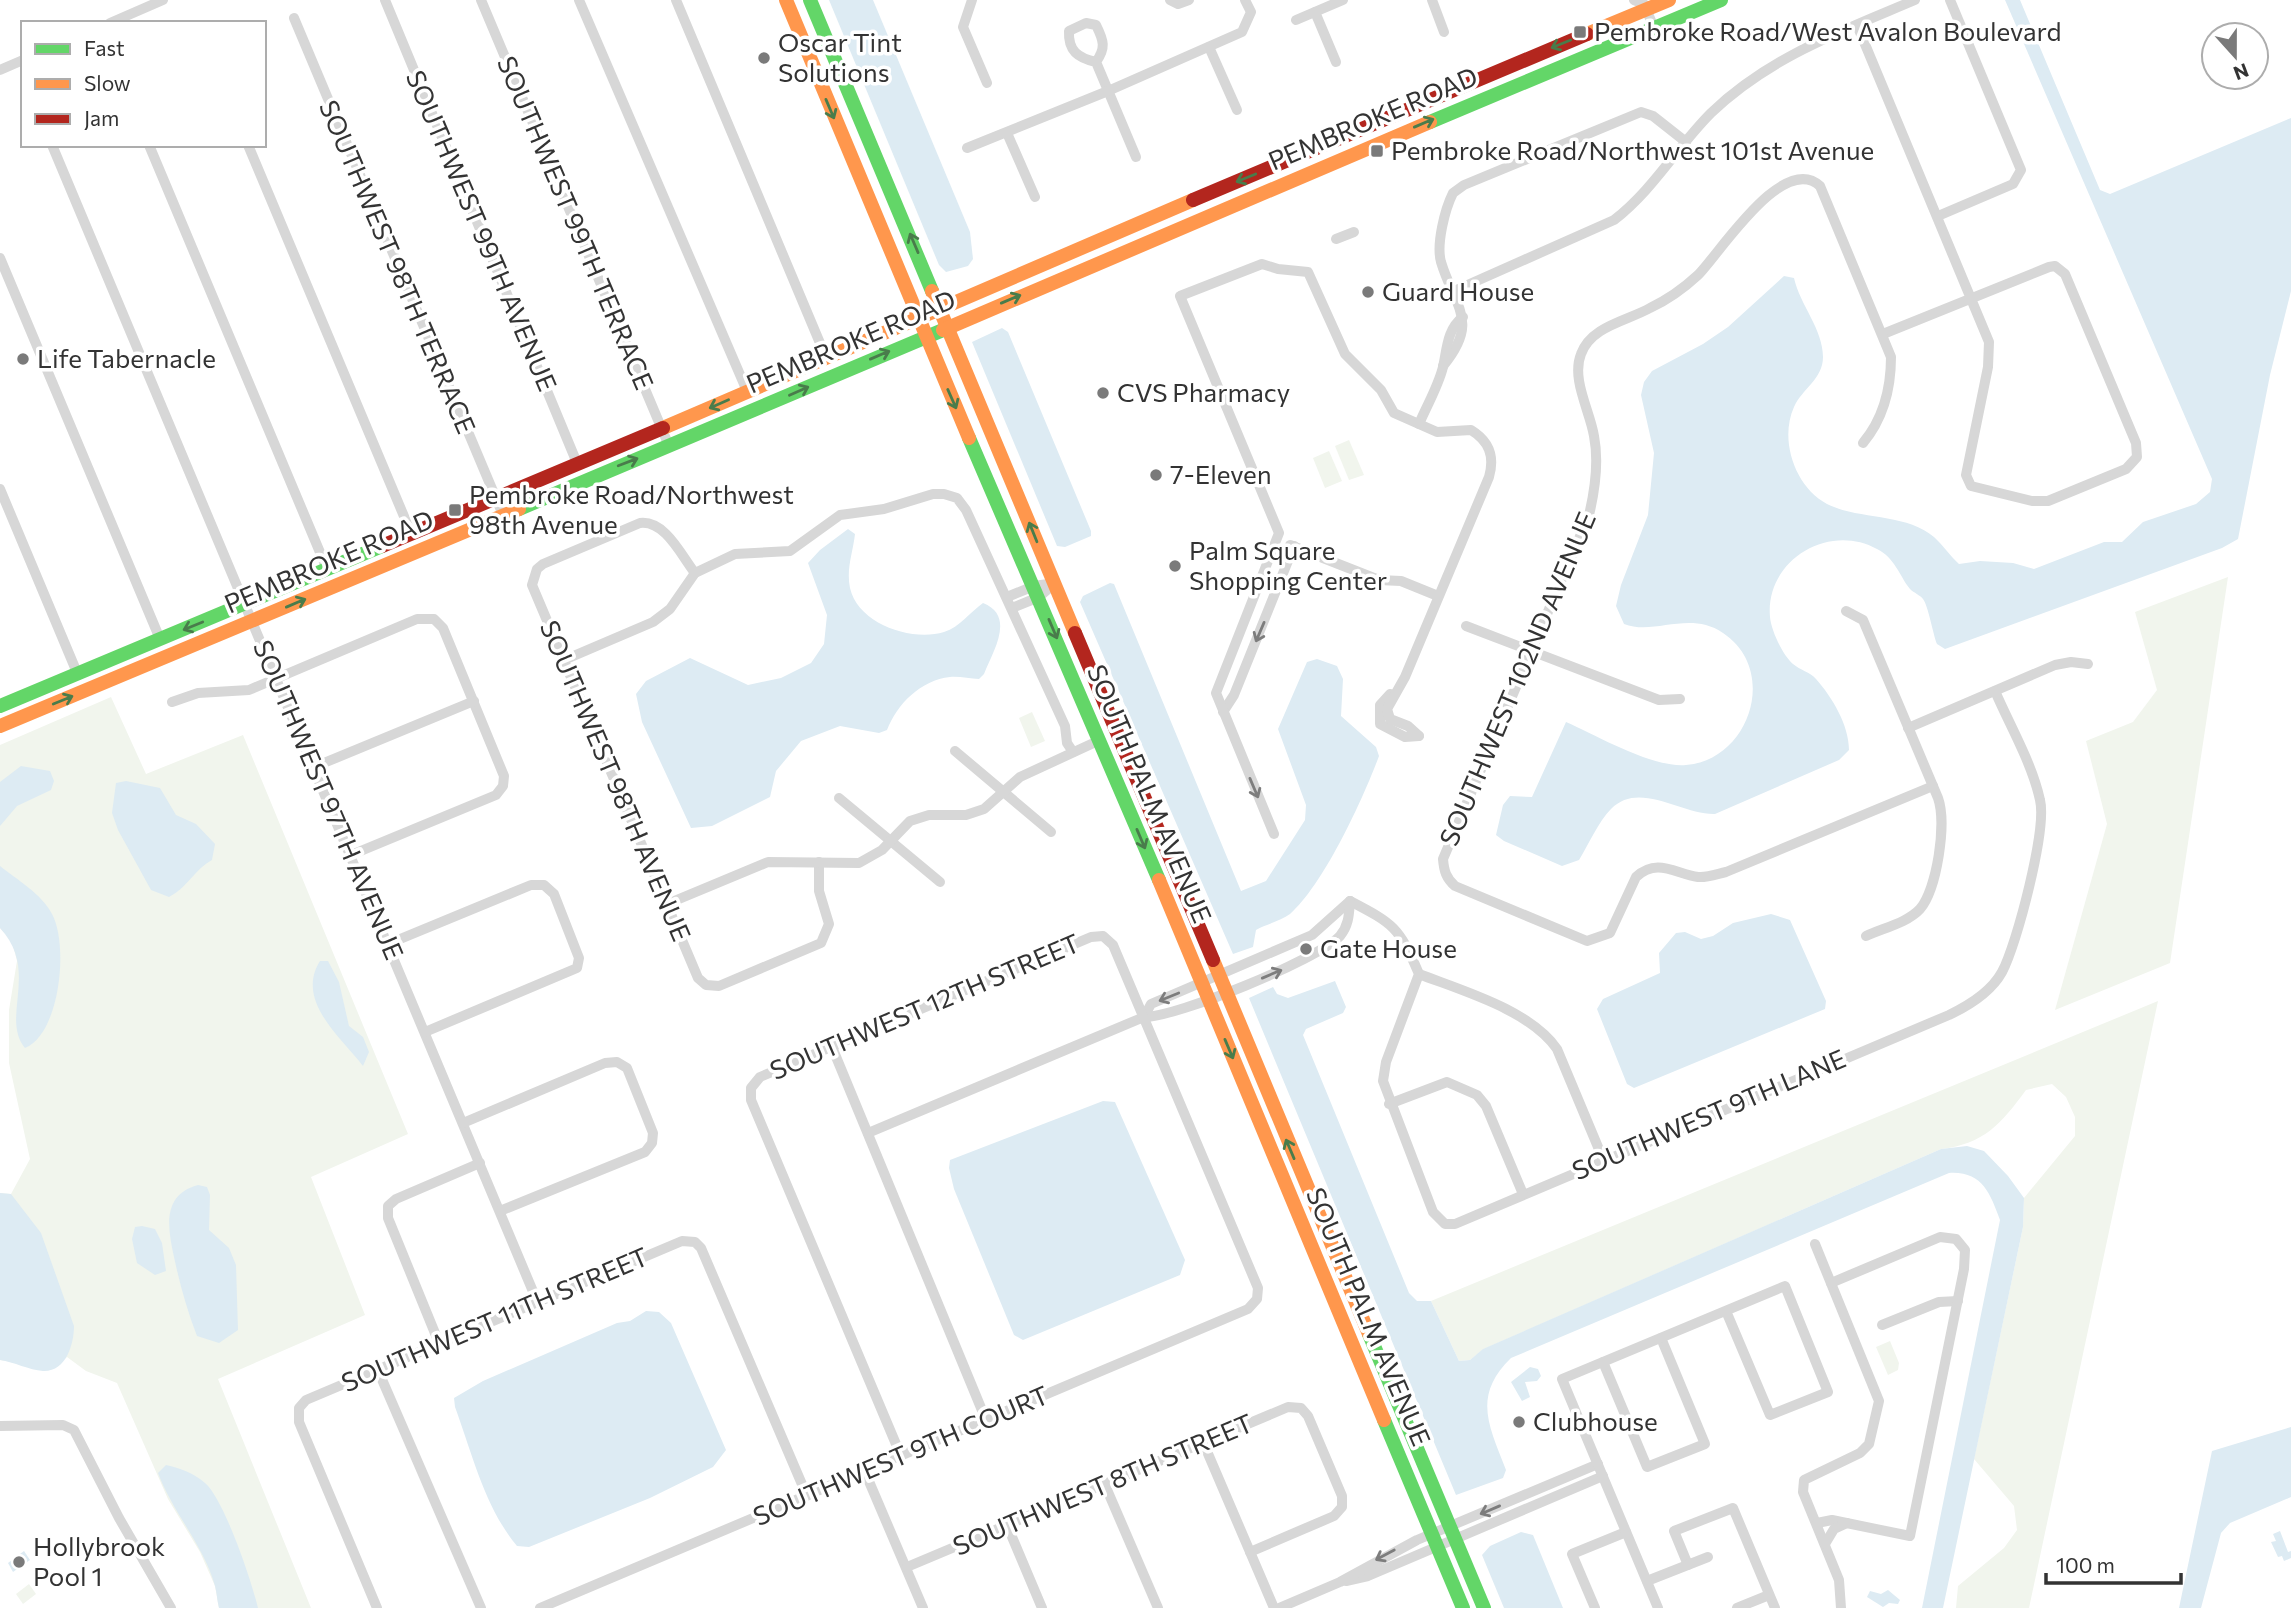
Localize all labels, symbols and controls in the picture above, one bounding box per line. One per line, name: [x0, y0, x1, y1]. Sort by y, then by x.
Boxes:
place label: Pembroke Road/West Avalon Boulevard: [1594, 15, 2062, 46]
legend: [21, 21, 266, 147]
north arrow: [2200, 21, 2270, 91]
marker: Pembroke Road/West Avalon Boulevard: [1572, 24, 1588, 40]
place label: Oscar Tint Solutions: [778, 26, 902, 87]
text: Fast: [84, 35, 125, 60]
one-way arrow: [1550, 38, 1572, 51]
marker: Oscar Tint Solutions: [756, 50, 772, 66]
street label: SOUTHWEST 99TH TERRACE: [492, 51, 661, 394]
text: N: [2230, 59, 2252, 86]
street label: PEMBROKE ROAD: [1263, 60, 1482, 176]
street label: SOUTHWEST 99TH AVENUE: [401, 65, 564, 395]
text: Slow: [84, 70, 131, 95]
street label: SOUTHWEST 98TH TERRACE: [314, 95, 483, 438]
one-way arrow: [824, 97, 837, 119]
text: Jam: [84, 105, 119, 130]
one-way arrow: [1413, 116, 1435, 129]
place label: Pembroke Road/Northwest 101st Avenue: [1391, 134, 1874, 165]
marker: Pembroke Road/Northwest 101st Avenue: [1369, 143, 1385, 159]
one-way arrow: [1235, 172, 1257, 185]
one-way arrow: [907, 233, 920, 255]
place label: Guard House: [1382, 275, 1534, 306]
street label: PEMBROKE ROAD: [741, 283, 960, 399]
marker: Guard House: [1360, 284, 1376, 300]
one-way arrow: [1000, 292, 1021, 305]
place label: Life Tabernacle: [37, 342, 216, 373]
one-way arrow: [869, 348, 890, 361]
marker: Life Tabernacle: [15, 351, 31, 367]
place label: CVS Pharmacy: [1117, 376, 1290, 407]
one-way arrow: [788, 384, 809, 397]
marker: CVS Pharmacy: [1095, 385, 1111, 401]
one-way arrow: [946, 387, 959, 409]
one-way arrow: [708, 398, 730, 411]
one-way arrow: [617, 455, 639, 468]
place label: 7-Eleven: [1170, 458, 1272, 489]
marker: 7-Eleven: [1148, 467, 1164, 483]
place label: Pembroke Road/Northwest 98th Avenue: [469, 478, 794, 539]
marker: Pembroke Road/Northwest 98th Avenue: [447, 502, 463, 518]
street label: PEMBROKE ROAD: [219, 503, 438, 619]
street label: SOUTHWEST 102ND AVENUE: [1432, 507, 1601, 850]
one-way arrow: [1026, 521, 1039, 543]
place label: Palm Square Shopping Center: [1189, 534, 1387, 595]
marker: Palm Square Shopping Center: [1167, 558, 1183, 574]
one-way arrow: [284, 595, 306, 608]
street label: SOUTHWEST 98TH AVENUE: [535, 615, 698, 945]
one-way arrow: [1047, 618, 1060, 640]
one-way arrow: [183, 620, 204, 633]
one-way arrow: [1253, 621, 1266, 643]
street label: SOUTHWEST 97TH AVENUE: [248, 635, 411, 964]
street label: SOUTH PALM AVENUE: [1082, 660, 1219, 927]
one-way arrow: [52, 693, 74, 706]
one-way arrow: [1249, 776, 1262, 798]
one-way arrow: [1136, 828, 1149, 849]
street label: SOUTHWEST 12TH STREET: [765, 926, 1084, 1085]
place label: Gate House: [1320, 932, 1457, 963]
marker: Gate House: [1298, 941, 1314, 957]
one-way arrow: [1260, 967, 1282, 980]
one-way arrow: [1159, 991, 1181, 1004]
one-way arrow: [1223, 1038, 1236, 1059]
street label: SOUTHWEST 9TH LANE: [1567, 1042, 1850, 1185]
one-way arrow: [1283, 1138, 1296, 1160]
street label: SOUTH PALM AVENUE: [1301, 1183, 1438, 1450]
street label: SOUTHWEST 11TH STREET: [336, 1240, 652, 1397]
street label: SOUTHWEST 9TH COURT: [748, 1378, 1053, 1531]
place label: Clubhouse: [1533, 1405, 1658, 1436]
street label: SOUTHWEST 8TH STREET: [948, 1406, 1257, 1561]
marker: Clubhouse: [1511, 1414, 1527, 1430]
one-way arrow: [1480, 1505, 1502, 1518]
place label: Hollybrook Pool 1: [33, 1530, 165, 1591]
scale bar: [2046, 1542, 2181, 1586]
one-way arrow: [1375, 1549, 1396, 1563]
text: 100 m: [2056, 1552, 2115, 1577]
marker: Hollybrook Pool 1: [11, 1554, 27, 1570]

